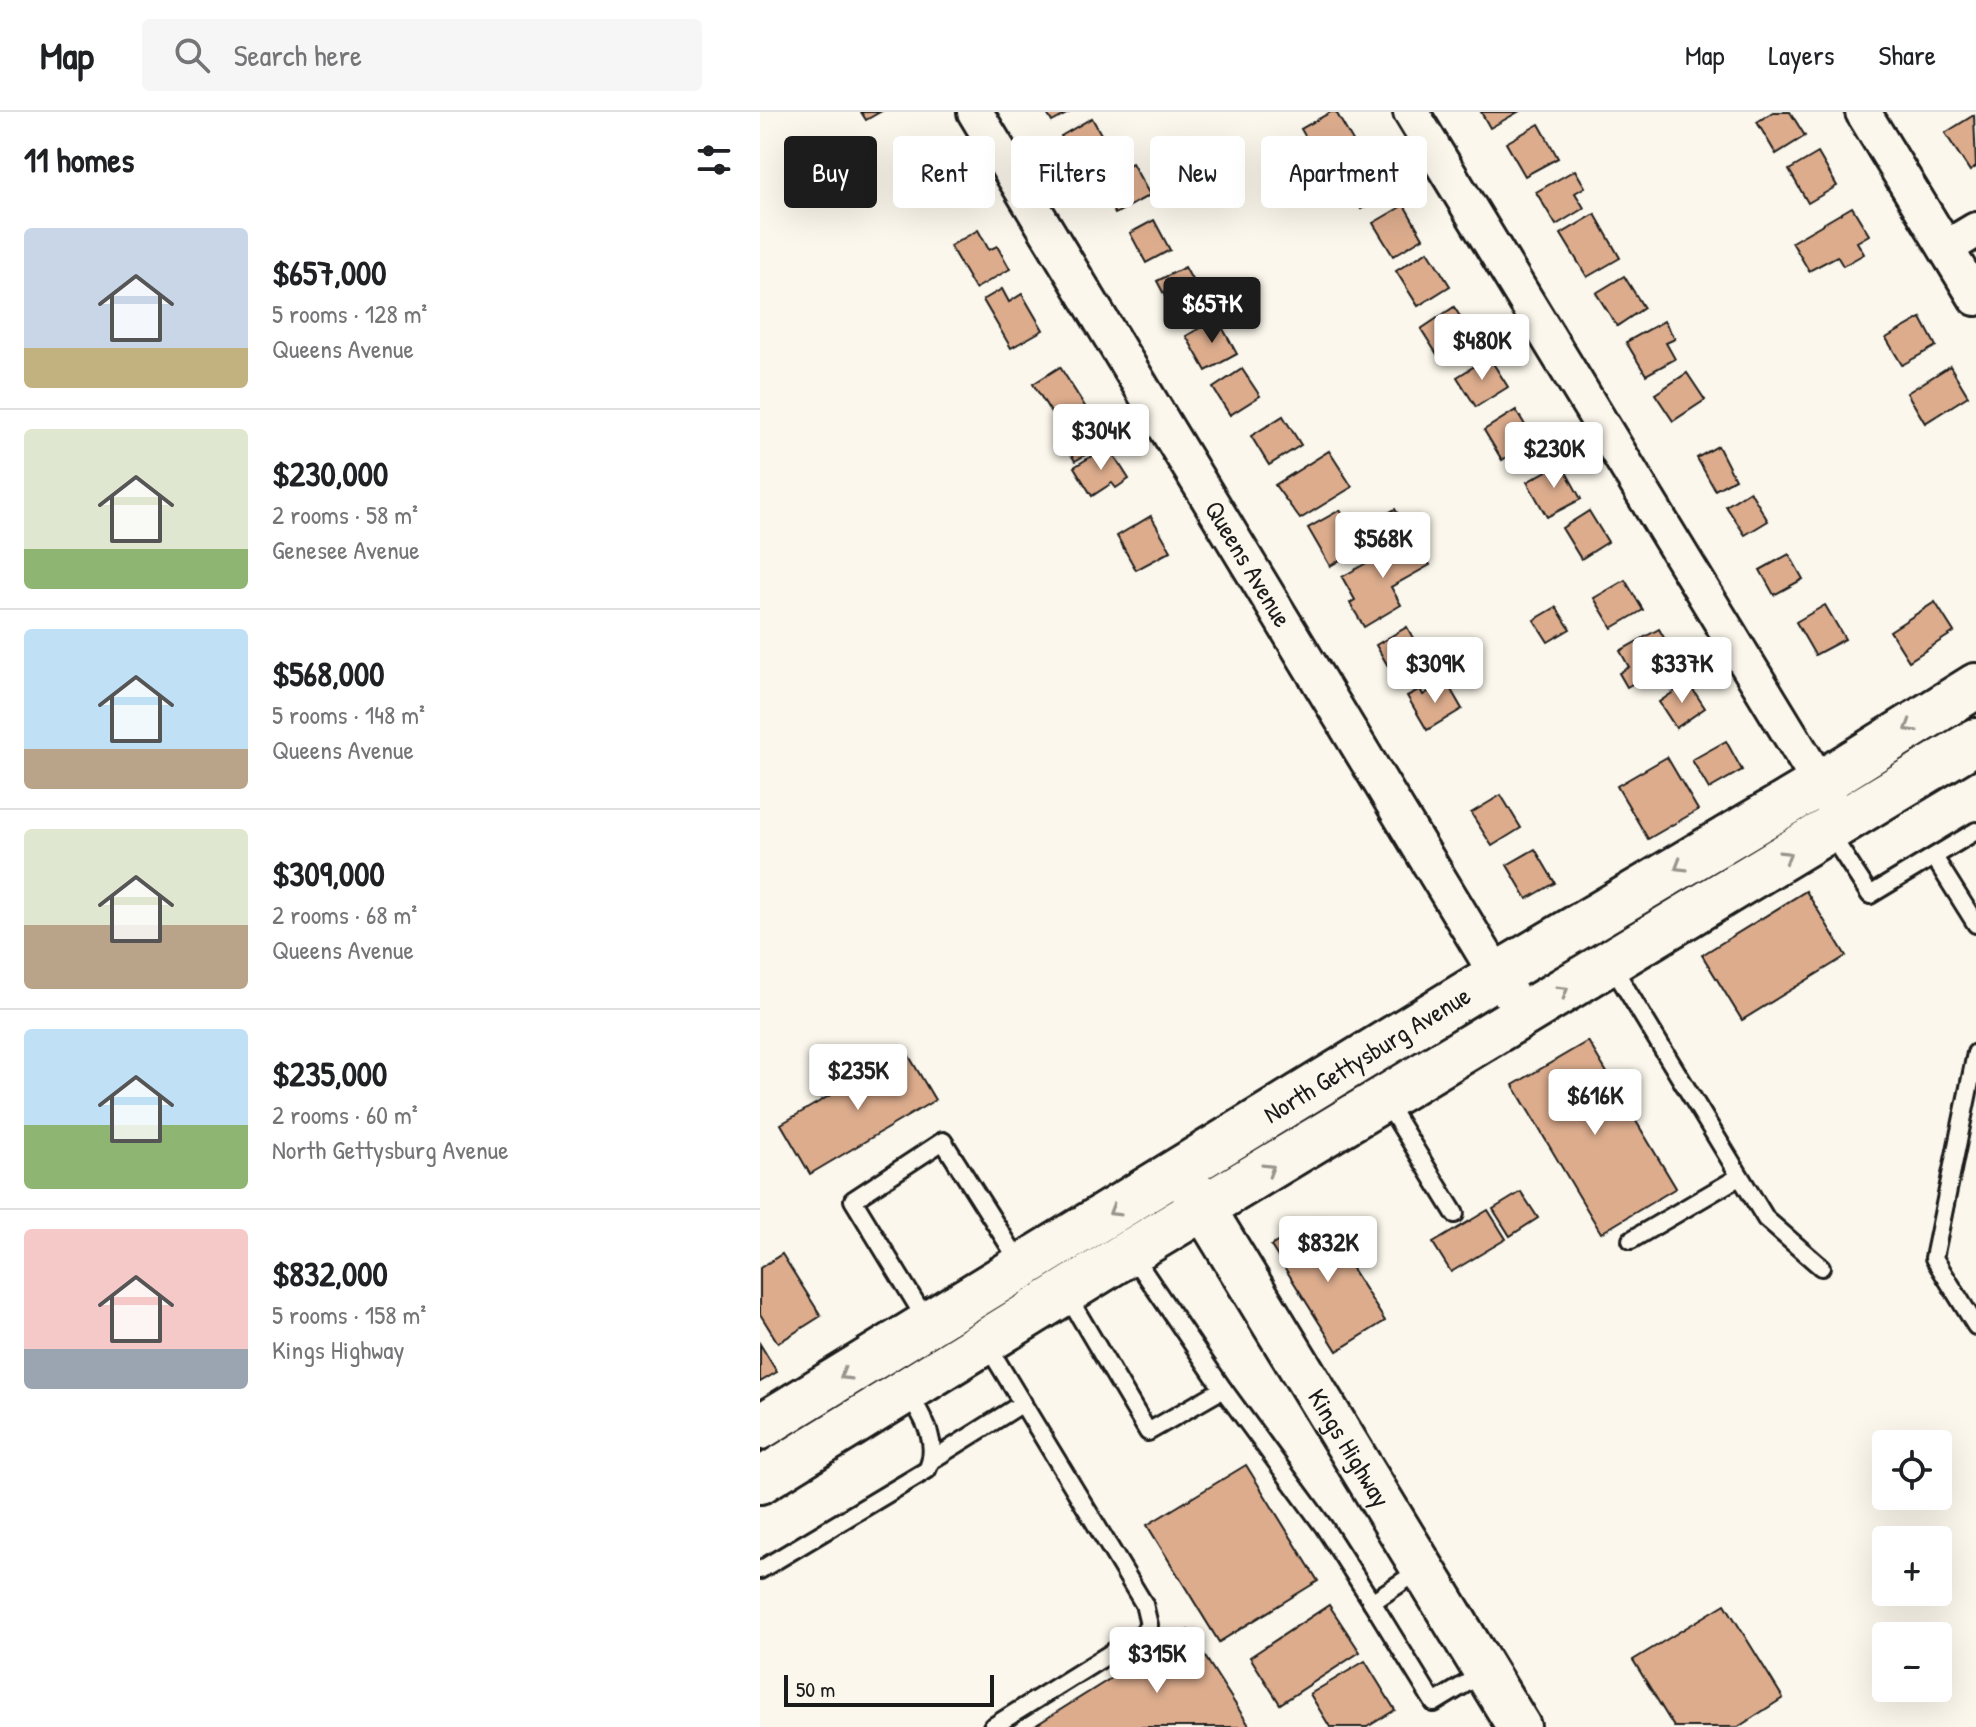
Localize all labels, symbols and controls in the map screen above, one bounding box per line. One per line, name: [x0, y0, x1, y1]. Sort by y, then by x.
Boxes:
search box: [142, 19, 702, 91]
text: Map: [40, 29, 94, 81]
icon: search: [170, 33, 214, 77]
text: Search here: [234, 35, 362, 75]
text: Map: [1685, 36, 1725, 74]
text: Layers: [1769, 36, 1834, 74]
text: Share: [1878, 36, 1936, 74]
chip: Buy: [784, 136, 877, 208]
chip: Rent: [893, 136, 995, 208]
chip: Filters: [1011, 136, 1134, 208]
chip: New: [1150, 136, 1245, 208]
chip: Apartment: [1261, 136, 1427, 208]
text: 11 homes: [24, 137, 134, 183]
icon: filters: [692, 138, 736, 182]
text: $657,000: [272, 250, 387, 296]
icon: home: [88, 260, 184, 356]
pin: $657K: [1156, 277, 1268, 345]
text: $657K: [1181, 285, 1243, 320]
text: 5 rooms · 128 m²: [272, 296, 427, 331]
pin: $480K: [1426, 314, 1538, 382]
text: $480K: [1452, 322, 1512, 357]
text: Queens Avenue: [272, 331, 414, 366]
pin: $304K: [1045, 404, 1157, 472]
text: $304K: [1071, 412, 1131, 447]
pin: $230K: [1498, 422, 1610, 490]
text: $230K: [1523, 430, 1585, 465]
text: $230,000: [272, 451, 388, 497]
icon: home: [88, 461, 184, 557]
street label: Queens Avenue: [1197, 494, 1300, 633]
text: 2 rooms · 58 m²: [272, 497, 418, 532]
pin: $568K: [1327, 512, 1439, 580]
text: $568K: [1353, 520, 1413, 555]
text: Genesee Avenue: [272, 532, 420, 567]
pin: $309K: [1379, 637, 1491, 705]
pin: $337K: [1626, 637, 1738, 705]
text: $309K: [1405, 645, 1465, 680]
text: $337K: [1651, 645, 1713, 680]
text: $568,000: [272, 651, 384, 697]
icon: home: [88, 661, 184, 757]
text: 5 rooms · 148 m²: [272, 697, 425, 732]
one-way arrow: [1904, 718, 1919, 733]
text: Queens Avenue: [272, 732, 414, 767]
one-way arrow: [1777, 850, 1792, 866]
text: $309,000: [272, 851, 385, 897]
one-way arrow: [1674, 856, 1689, 872]
icon: home: [88, 861, 184, 957]
text: 2 rooms · 68 m²: [272, 897, 417, 932]
text: Queens Avenue: [272, 932, 414, 967]
street label: North Gettysburg Avenue: [1257, 978, 1477, 1131]
one-way arrow: [1554, 985, 1569, 1000]
pin: $235K: [802, 1044, 914, 1112]
text: $235,000: [272, 1051, 387, 1097]
text: $235K: [827, 1052, 889, 1087]
icon: home: [88, 1061, 184, 1157]
pin: $616K: [1539, 1069, 1651, 1137]
text: $616K: [1567, 1077, 1623, 1112]
text: 2 rooms · 60 m²: [272, 1097, 418, 1132]
text: North Gettysburg Avenue: [272, 1132, 509, 1167]
one-way arrow: [1260, 1163, 1275, 1178]
one-way arrow: [1108, 1201, 1123, 1217]
pin: $832K: [1272, 1216, 1384, 1284]
text: $832K: [1297, 1224, 1359, 1259]
text: $832,000: [272, 1251, 388, 1297]
icon: home: [88, 1261, 184, 1357]
text: 5 rooms · 158 m²: [272, 1297, 426, 1332]
text: Kings Highway: [272, 1332, 404, 1367]
one-way arrow: [839, 1365, 853, 1380]
street label: Kings Highway: [1300, 1382, 1399, 1513]
map controls: [1872, 1430, 1952, 1702]
button: locate: [1872, 1430, 1952, 1510]
button: +: [1872, 1526, 1952, 1606]
button: −: [1872, 1622, 1952, 1702]
pin: $315K: [1101, 1627, 1213, 1695]
text: $315K: [1128, 1635, 1186, 1670]
scale bar: [784, 1671, 994, 1707]
text: 50 m: [796, 1674, 835, 1704]

